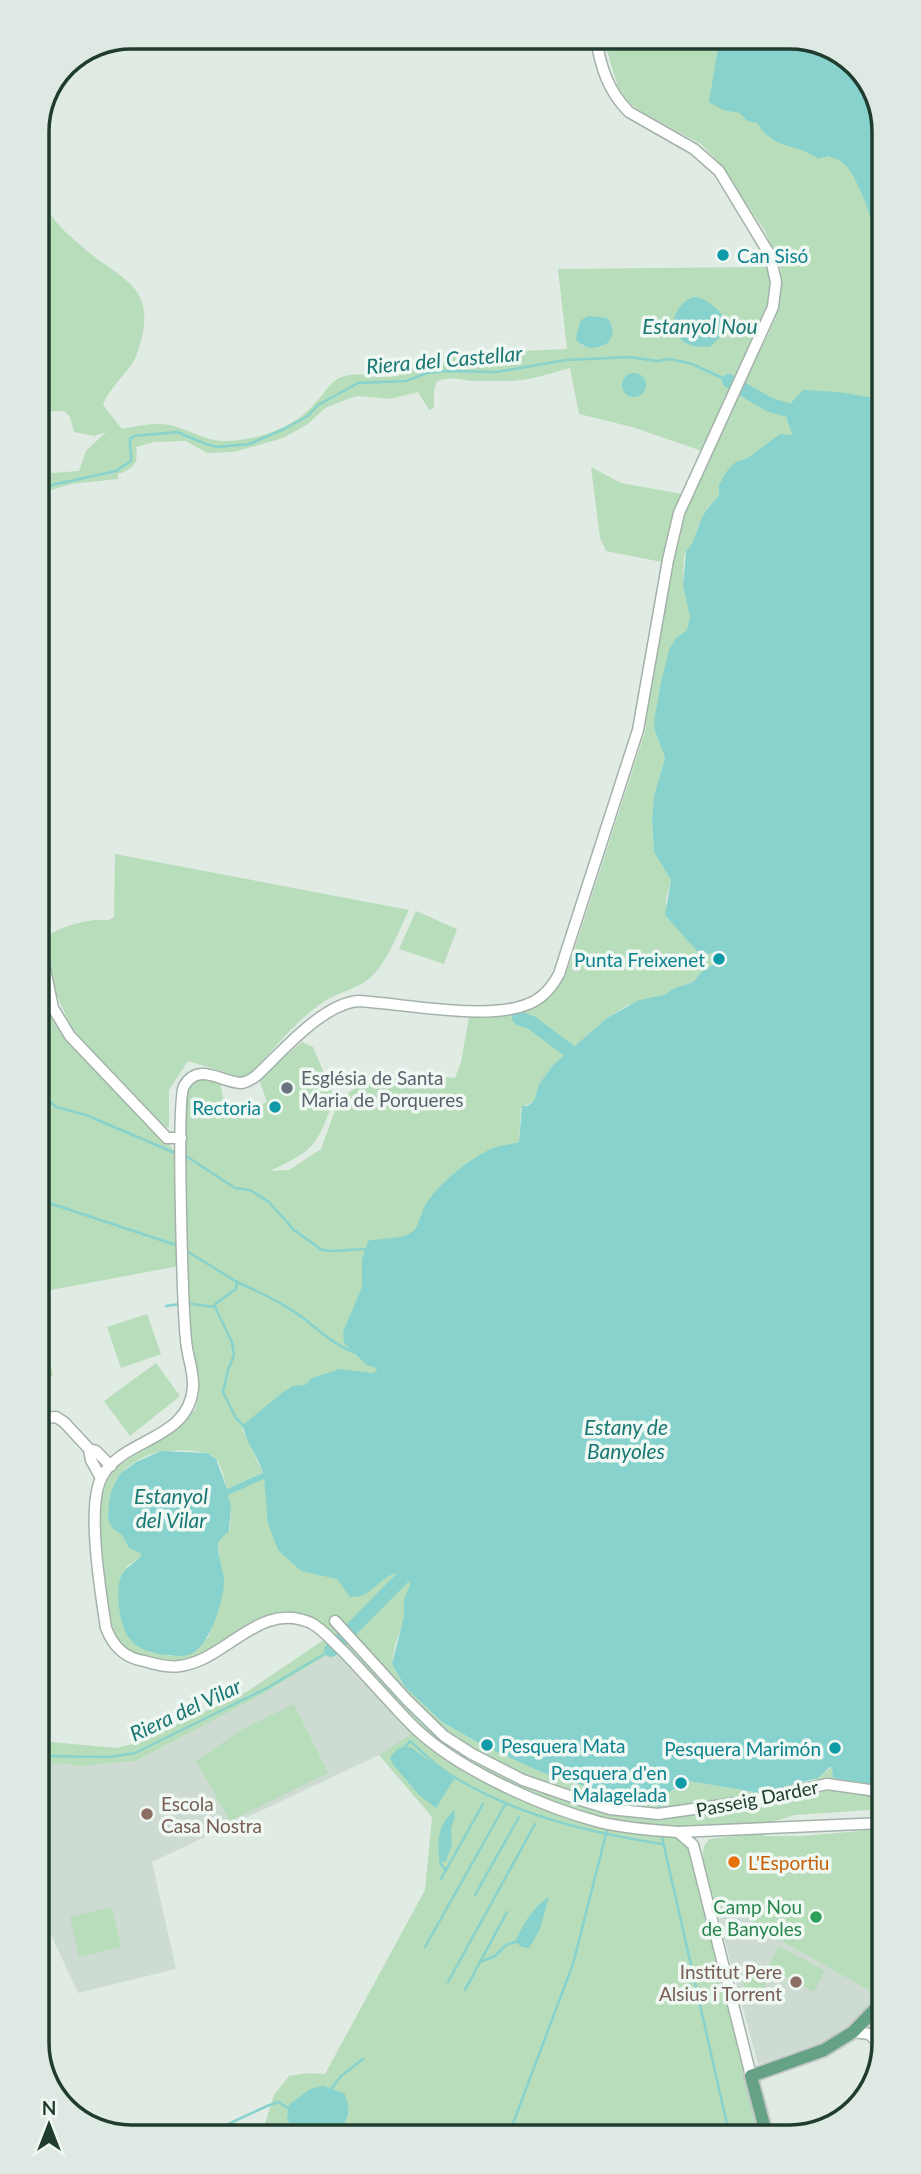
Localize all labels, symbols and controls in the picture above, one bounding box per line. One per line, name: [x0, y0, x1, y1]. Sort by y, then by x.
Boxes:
place label: Can Sisó: [737, 244, 808, 267]
marker: Can Sisó: [715, 247, 731, 263]
water label: Estanyol Nou: [642, 313, 758, 338]
water label: Riera del Castellar: [365, 340, 524, 378]
place label: Punta Freixenet: [574, 948, 705, 971]
marker: Punta Freixenet: [711, 951, 727, 967]
place label: Església de Santa Maria de Porqueres: [301, 1066, 463, 1111]
marker: Església de Santa Maria de Porqueres: [279, 1080, 295, 1096]
place label: Rectoria: [192, 1096, 261, 1119]
marker: Rectoria: [267, 1099, 283, 1115]
water label: Estany de Banyoles: [584, 1414, 668, 1463]
water label: Estanyol del Vilar: [134, 1483, 208, 1532]
water label: Riera del Vilar: [125, 1672, 245, 1746]
place label: Pesquera Mata: [501, 1734, 625, 1757]
marker: Pesquera Mata: [479, 1737, 495, 1753]
place label: Pesquera Marimón: [664, 1737, 821, 1760]
marker: Pesquera Marimón: [827, 1740, 843, 1756]
place label: Pesquera d'en Malagelada: [551, 1761, 667, 1806]
marker: Pesquera d'en Malagelada: [673, 1775, 689, 1791]
street label: Passeig Darder: [694, 1775, 820, 1821]
place label: Escola Casa Nostra: [161, 1792, 262, 1837]
marker: Escola Casa Nostra: [139, 1806, 155, 1822]
place label: L'Esportiu: [748, 1851, 829, 1874]
marker: L'Esportiu: [726, 1854, 742, 1870]
place label: Camp Nou de Banyoles: [701, 1895, 802, 1940]
marker: Camp Nou de Banyoles: [808, 1909, 824, 1925]
place label: Institut Pere Alsius i Torrent: [659, 1960, 782, 2005]
marker: Institut Pere Alsius i Torrent: [788, 1974, 804, 1990]
north arrow: [14, 2090, 84, 2160]
text: N: [42, 2096, 56, 2119]

